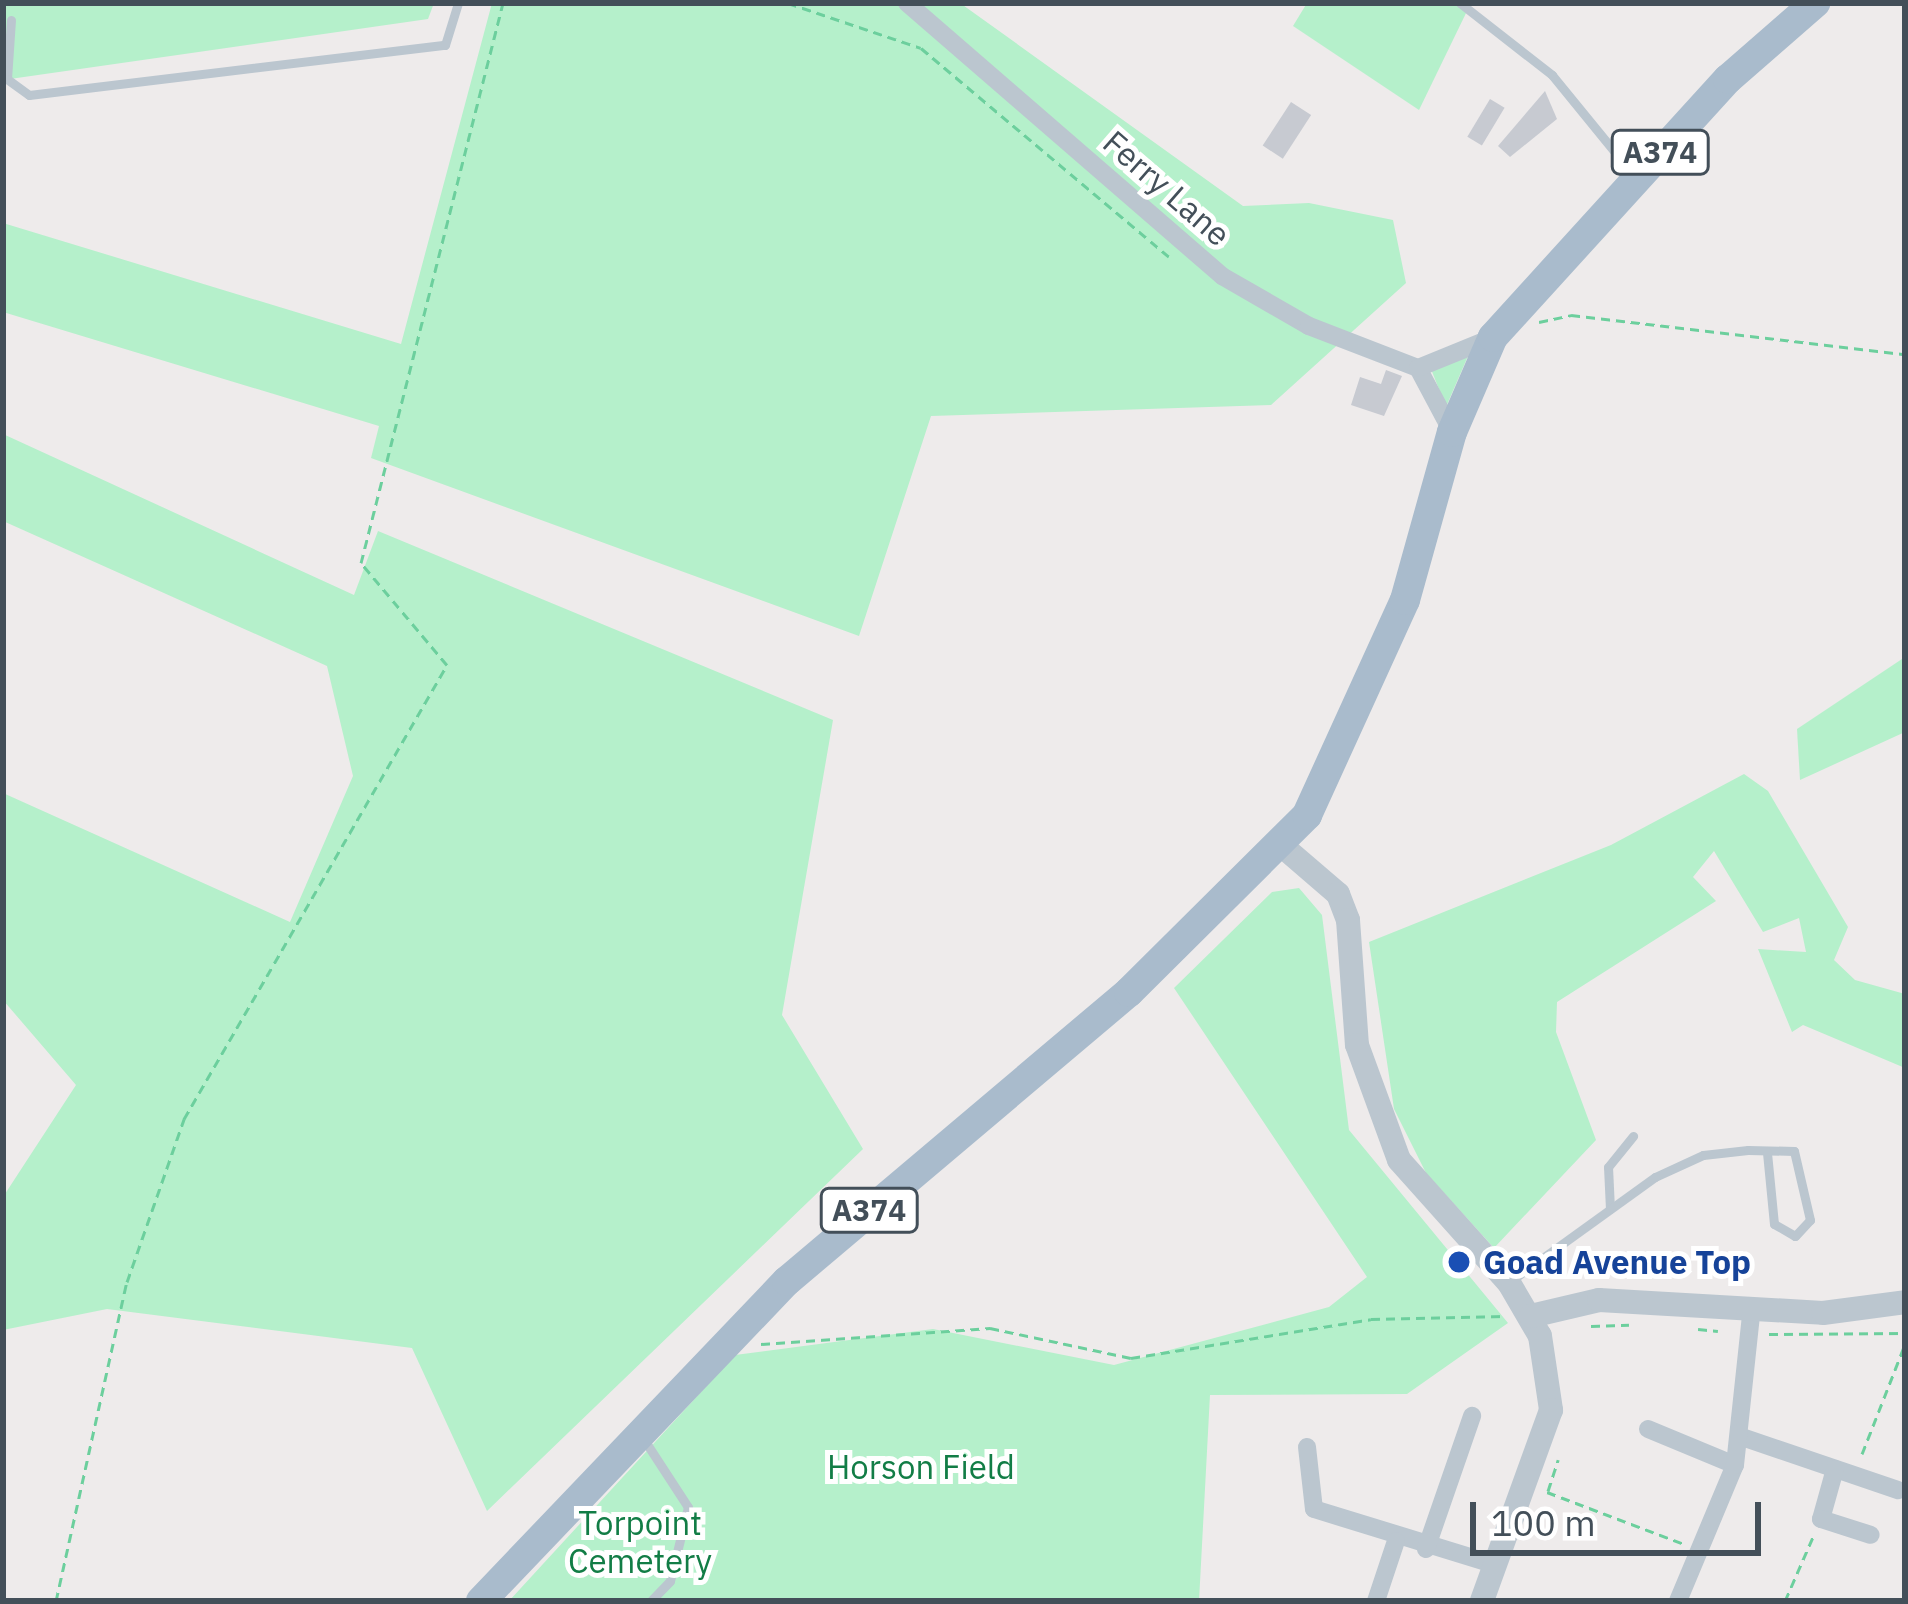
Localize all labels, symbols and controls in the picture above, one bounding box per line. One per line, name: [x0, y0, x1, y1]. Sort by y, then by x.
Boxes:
street label: Ferry Lane: [1095, 122, 1239, 254]
road number: A374: [1609, 128, 1711, 176]
road number: A374: [818, 1186, 920, 1234]
place label: Goad Avenue Top: [1483, 1242, 1751, 1282]
marker: Goad Avenue Top: [1446, 1249, 1472, 1275]
park label: Horson Field: [827, 1447, 1015, 1487]
scale bar: [1476, 1478, 1767, 1552]
text: 100 m: [1491, 1499, 1596, 1546]
park label: Torpoint Cemetery: [568, 1503, 712, 1581]

